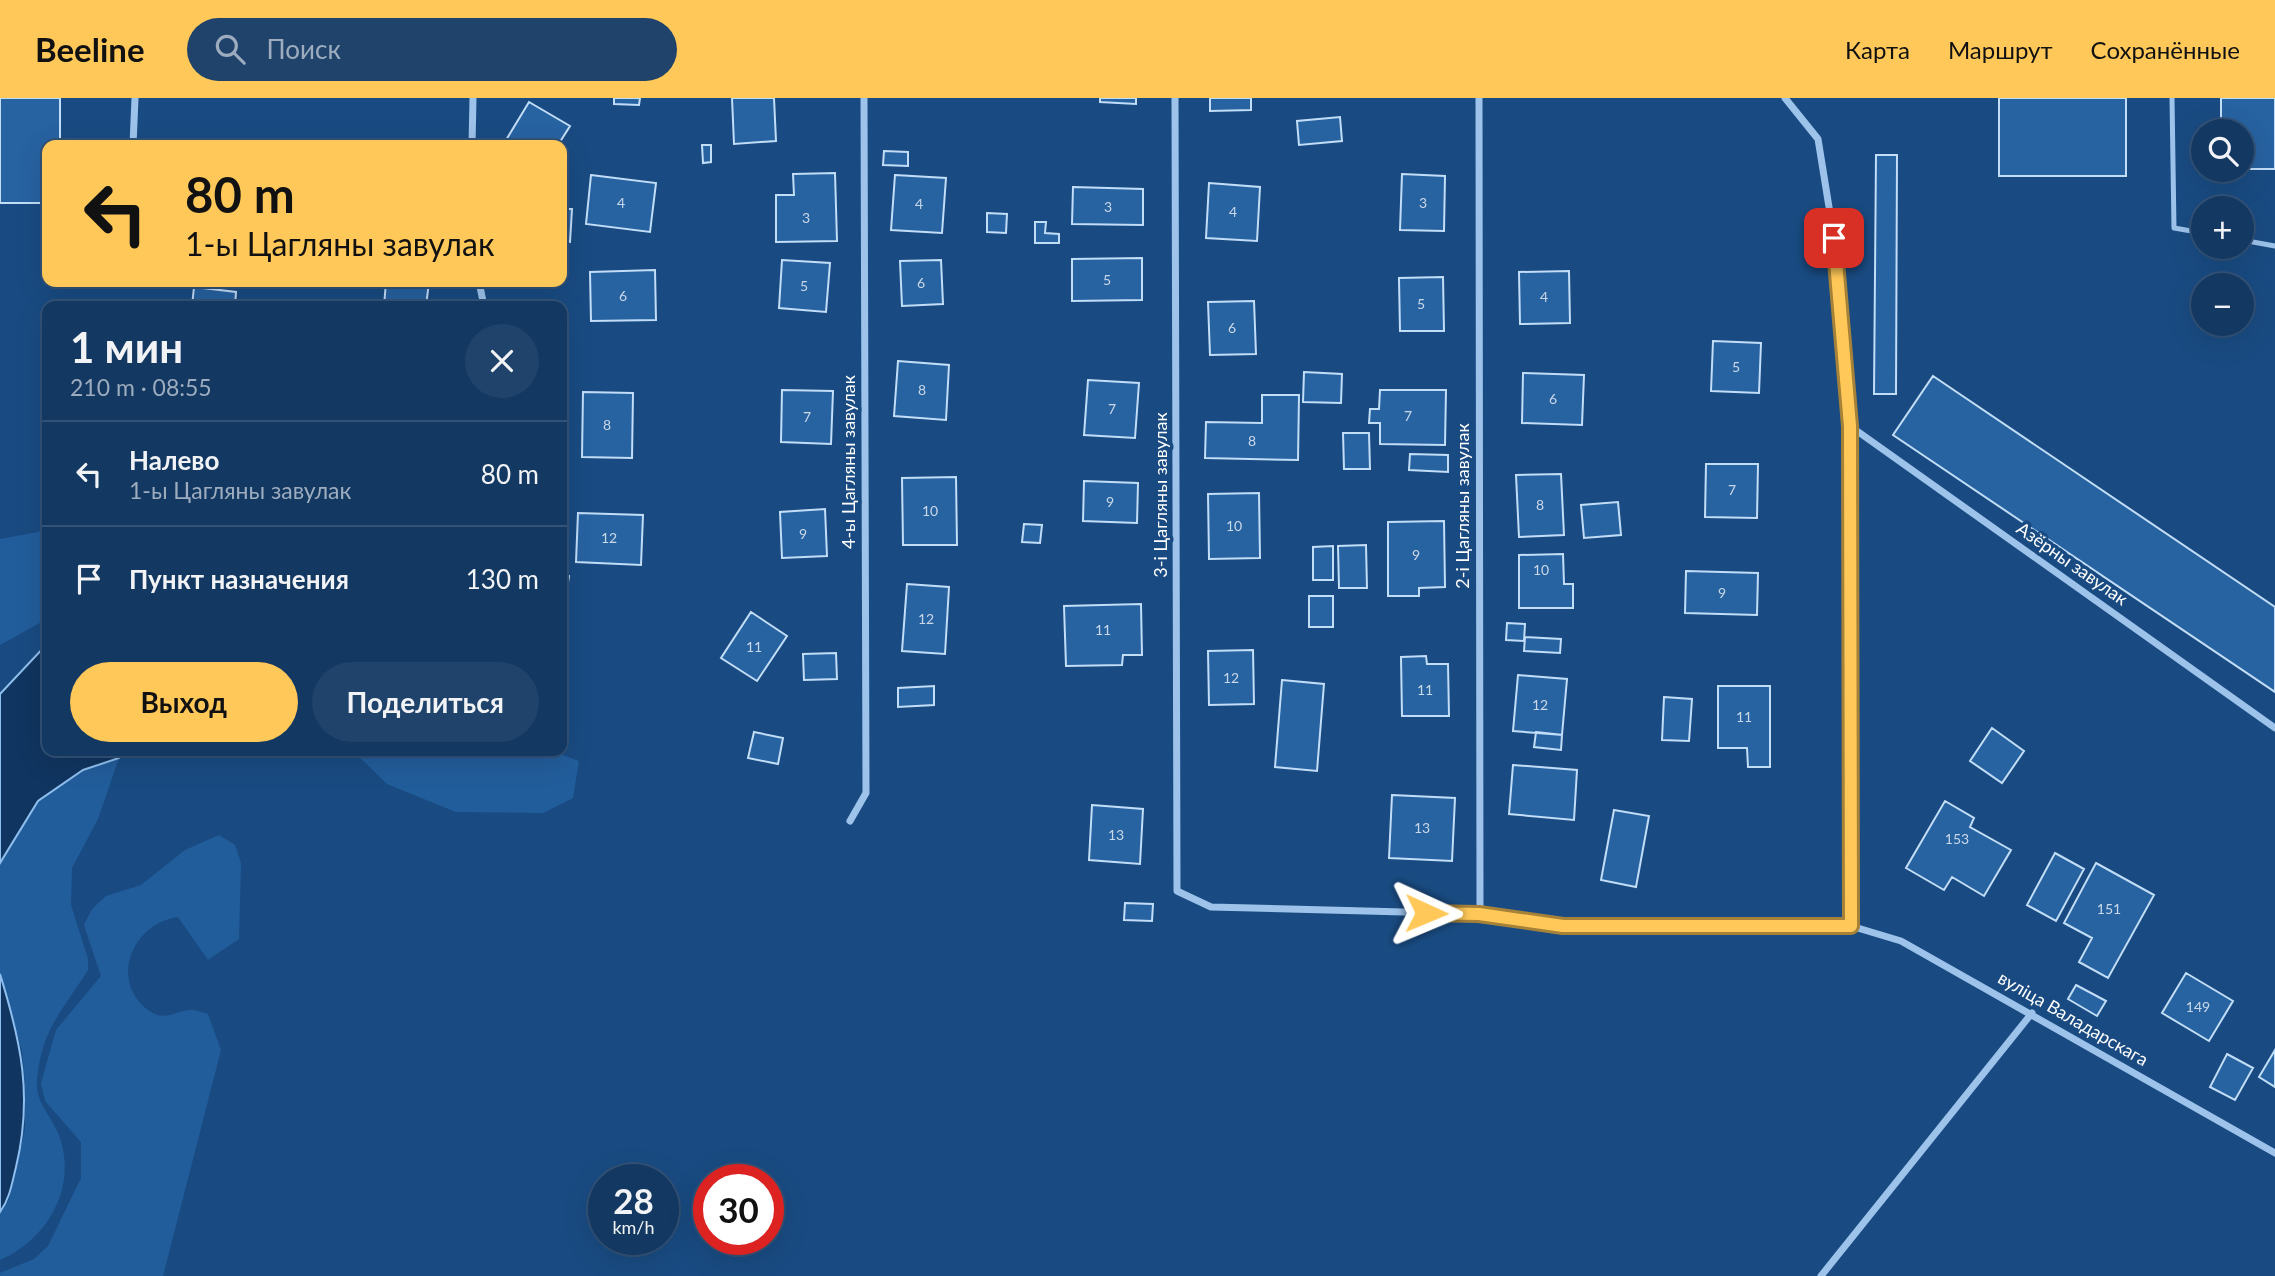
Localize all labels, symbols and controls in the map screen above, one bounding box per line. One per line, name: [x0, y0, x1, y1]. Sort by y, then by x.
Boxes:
search box: [187, 18, 677, 81]
text: Beeline: [35, 29, 145, 69]
icon: search: [211, 30, 249, 68]
text: Поиск: [267, 33, 341, 65]
text: Карта: [1845, 35, 1910, 64]
text: Маршрут: [1948, 35, 2053, 64]
text: Сохранённые: [2091, 35, 2240, 64]
map controls: [2191, 119, 2254, 336]
button: search: [2191, 119, 2254, 182]
text: 80 m: [185, 165, 295, 223]
icon: left: [70, 168, 161, 259]
house number: 4: [617, 194, 625, 211]
house number: 3: [1419, 194, 1427, 211]
house number: 4: [915, 195, 923, 212]
button: +: [2191, 196, 2254, 259]
house number: 3: [1104, 198, 1112, 215]
house number: 4: [1229, 203, 1237, 220]
pin: [1804, 208, 1864, 268]
house number: 3: [802, 209, 810, 226]
icon: arrive: [1815, 219, 1853, 257]
text: 1-ы Цагляны завулак: [185, 224, 495, 263]
house number: 5: [1103, 271, 1111, 288]
button: −: [2191, 273, 2254, 336]
house number: 6: [917, 274, 925, 291]
house number: 5: [800, 277, 808, 294]
house number: 6: [619, 287, 627, 304]
house number: 4: [1540, 288, 1548, 305]
house number: 5: [1417, 295, 1425, 312]
house number: 6: [1228, 319, 1236, 336]
text: 1 мин: [70, 322, 183, 372]
button: close: [465, 324, 539, 398]
house number: 5: [1732, 358, 1740, 375]
text: 210 m · 08:55: [70, 373, 212, 401]
street label: 4-ы Цагляны завулак: [837, 374, 859, 549]
house number: 8: [918, 381, 926, 398]
house number: 6: [1549, 390, 1557, 407]
house number: 7: [1108, 400, 1116, 417]
house number: 7: [1404, 407, 1412, 424]
house number: 7: [803, 408, 811, 425]
street label: 3-і Цагляны завулак: [1149, 412, 1171, 578]
house number: 8: [603, 416, 611, 433]
street label: 2-і Цагляны завулак: [1451, 423, 1473, 589]
house number: 8: [1248, 432, 1256, 449]
text: Налево: [129, 444, 219, 476]
icon: left: [70, 455, 108, 493]
text: 80 m: [481, 458, 539, 490]
text: 1-ы Цагляны завулак: [129, 476, 351, 504]
house number: 7: [1728, 481, 1736, 498]
house number: 9: [1106, 493, 1114, 510]
house number: 8: [1536, 496, 1544, 513]
house number: 10: [922, 502, 938, 519]
house number: 10: [1226, 517, 1242, 534]
street label: Азёрны завулак: [2013, 517, 2133, 610]
house number: 9: [799, 525, 807, 542]
house number: 12: [601, 529, 617, 546]
house number: 9: [1412, 546, 1420, 563]
icon: arrive: [70, 560, 108, 598]
house number: 10: [1533, 561, 1549, 578]
text: Пункт назначения: [129, 563, 349, 595]
text: 130 m: [466, 563, 539, 595]
house number: 9: [1718, 584, 1726, 601]
house number: 12: [918, 610, 934, 627]
house number: 11: [1095, 621, 1111, 638]
house number: 11: [746, 638, 762, 655]
button: Выход: [70, 662, 298, 742]
button: Поделиться: [312, 662, 539, 742]
house number: 12: [1223, 669, 1239, 686]
house number: 11: [1417, 681, 1433, 698]
house number: 12: [1532, 696, 1548, 713]
house number: 11: [1736, 708, 1752, 725]
house number: 13: [1414, 819, 1430, 836]
house number: 13: [1108, 826, 1124, 843]
house number: 153: [1945, 830, 1969, 847]
position arrow: [1389, 876, 1463, 950]
house number: 151: [2097, 900, 2121, 917]
street label: вуліца Валадарскага: [1995, 966, 2152, 1070]
house number: 149: [2186, 998, 2210, 1015]
speed limit sign: 30: [693, 1164, 784, 1255]
text: 28: [613, 1179, 654, 1221]
text: km/h: [612, 1216, 655, 1238]

